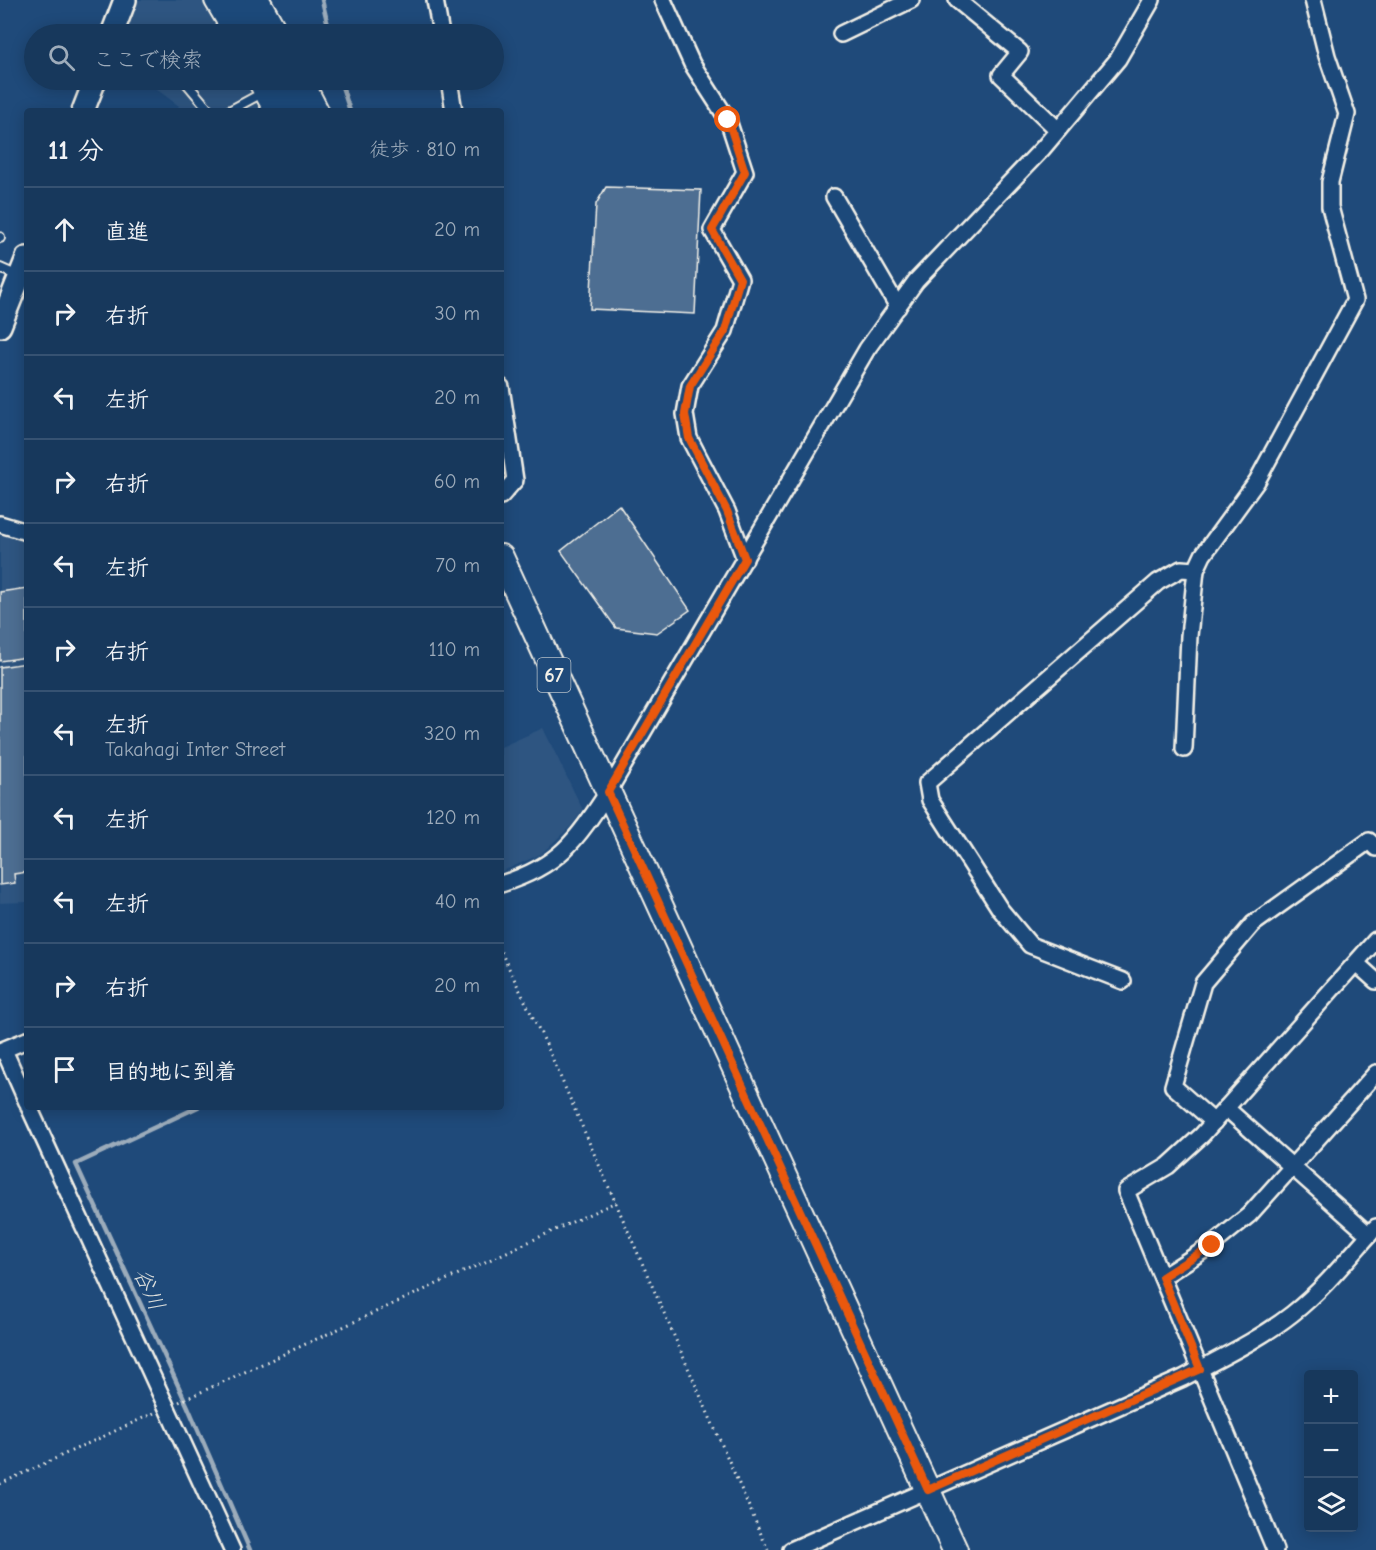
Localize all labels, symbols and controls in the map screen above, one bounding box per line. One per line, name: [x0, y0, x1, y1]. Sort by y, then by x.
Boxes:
search box: [24, 24, 504, 90]
icon: search: [45, 41, 78, 74]
text: ここで検索: [93, 47, 203, 73]
route start: [714, 106, 740, 132]
text: 11 分: [48, 136, 104, 166]
text: 徒歩 · 810 m: [370, 138, 480, 161]
icon: ahead: [48, 213, 81, 246]
text: 20 m: [434, 218, 480, 241]
text: 直進: [105, 219, 149, 245]
icon: right: [48, 297, 81, 330]
text: 30 m: [434, 302, 480, 325]
text: 右折: [105, 303, 149, 329]
icon: left: [48, 381, 81, 414]
text: 20 m: [434, 386, 480, 409]
text: 左折: [105, 387, 149, 413]
icon: right: [48, 465, 81, 498]
text: 60 m: [434, 470, 480, 493]
text: 右折: [105, 471, 149, 497]
icon: left: [48, 549, 81, 582]
text: 70 m: [435, 554, 480, 577]
text: 左折: [105, 555, 149, 581]
icon: right: [48, 633, 81, 666]
text: 110 m: [429, 638, 480, 661]
text: 右折: [105, 639, 149, 665]
road number: 67: [538, 658, 570, 692]
text: 左折: [105, 712, 149, 738]
icon: left: [48, 717, 81, 750]
text: 320 m: [424, 722, 480, 745]
text: Takahagi Inter Street: [105, 738, 285, 761]
icon: left: [48, 801, 81, 834]
text: 120 m: [426, 806, 480, 829]
text: 左折: [105, 807, 149, 833]
icon: left: [48, 885, 81, 918]
text: 40 m: [435, 890, 480, 913]
text: 左折: [105, 891, 149, 917]
icon: right: [48, 969, 81, 1002]
text: 20 m: [434, 974, 480, 997]
text: 右折: [105, 975, 149, 1001]
icon: arrive: [48, 1053, 81, 1086]
text: 目的地に到着: [105, 1059, 237, 1085]
route end: [1198, 1231, 1224, 1257]
water label: 谷川: [128, 1264, 170, 1315]
map controls: [1304, 1370, 1358, 1532]
button: +: [1304, 1370, 1358, 1424]
button: −: [1304, 1424, 1358, 1478]
button: layers: [1304, 1478, 1358, 1532]

